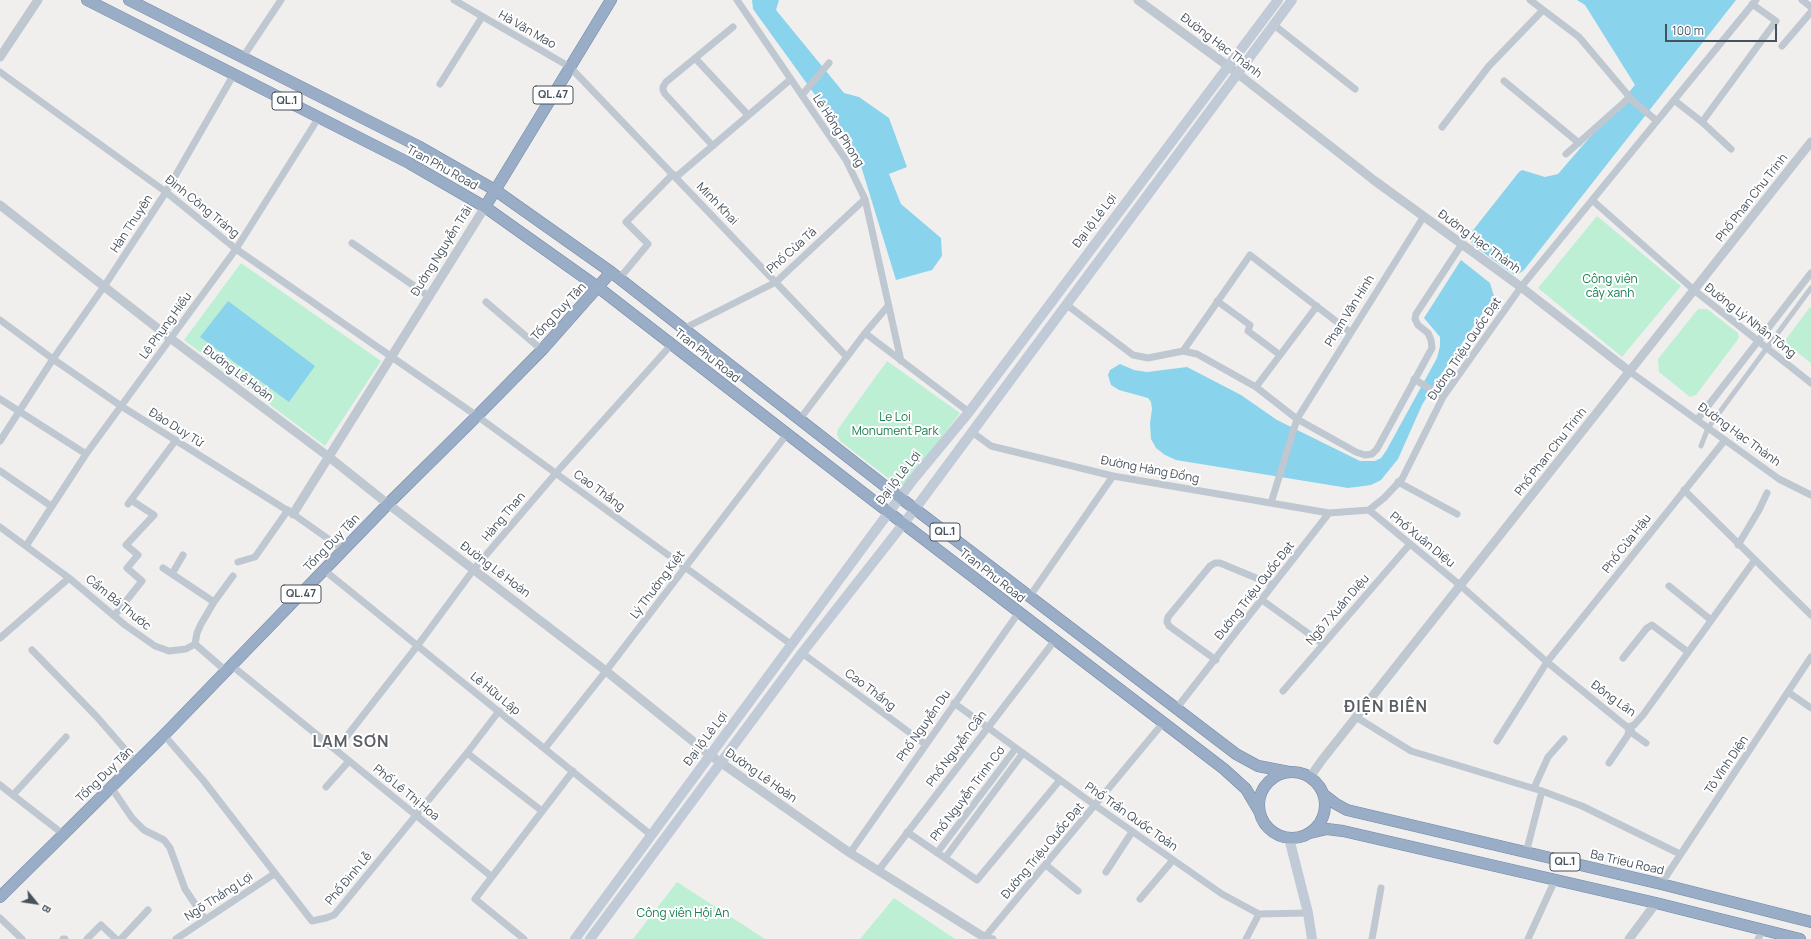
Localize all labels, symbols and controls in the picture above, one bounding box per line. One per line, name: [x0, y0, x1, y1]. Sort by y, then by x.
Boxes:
street label: Hà Văn Mao: [496, 8, 558, 52]
street label: Đường Hạc Thành: [1177, 11, 1265, 81]
scale bar: [1667, 16, 1779, 42]
text: 100 m: [1672, 22, 1704, 39]
road number: QL.47: [533, 86, 573, 104]
road number: QL.1: [272, 92, 302, 110]
street label: Lê Hồng Phong: [809, 92, 867, 170]
street label: Tran Phu Road: [404, 143, 480, 193]
street label: Phố Phan Chu Trinh: [1713, 151, 1791, 245]
street label: Đinh Công Tráng: [162, 173, 242, 241]
street label: Minh Khai: [693, 180, 741, 228]
street label: Đại lộ Lê Lợi: [1070, 191, 1120, 251]
street label: Hàn Thuyên: [108, 192, 156, 256]
street label: Đường Nguyễn Trãi: [408, 203, 476, 299]
street label: Đường Hạc Thành: [1435, 207, 1523, 277]
street label: Phố Cửa Tả: [764, 225, 820, 277]
street label: Phạm Văn Hinh: [1322, 273, 1378, 349]
park label: Công viên cây xanh: [1582, 273, 1638, 301]
street label: Tống Duy Tân: [529, 280, 589, 344]
street label: Đường Lý Nhân Tông: [1701, 281, 1799, 361]
street label: Lê Phụng Hiểu: [137, 290, 195, 362]
street label: Đường Triệu Quốc Đạt: [1425, 295, 1505, 403]
street label: Tran Phu Road: [671, 326, 743, 386]
street label: Đường Lê Hoàn: [200, 343, 276, 405]
street label: Đường Hạc Thành: [1695, 400, 1783, 470]
street label: Phố Phan Chu Trinh: [1512, 405, 1590, 499]
street label: Đào Duy Từ: [146, 406, 206, 450]
park label: Le Loi Monument Park: [852, 411, 938, 439]
street label: Đại lộ Lê Lợi: [874, 448, 924, 508]
street label: Đường Hàng Đồng: [1100, 453, 1200, 487]
street label: Cao Thắng: [571, 468, 627, 514]
street label: Hàng Than: [479, 490, 529, 544]
street label: Phố Xuân Diệu: [1387, 509, 1457, 571]
street label: Tống Duy Tân: [301, 511, 363, 575]
street label: Phố Cửa Hậu: [1600, 512, 1654, 576]
road number: QL.1: [930, 523, 960, 541]
street label: Đường Lê Hoàn: [457, 539, 533, 601]
street label: Đường Triệu Quốc Đạt: [1212, 539, 1298, 643]
street label: Tran Phu Road: [956, 546, 1028, 606]
street label: Lý Thường Kiệt: [628, 548, 688, 622]
street label: Cầm Bá Thước: [83, 572, 153, 634]
street label: Ngõ 7 Xuân Diệu: [1303, 572, 1373, 648]
road number: QL.47: [281, 585, 321, 603]
street label: Cao Thắng: [842, 666, 898, 714]
street label: Lê Hữu Lập: [467, 669, 523, 719]
street label: Đông Lân: [1588, 678, 1638, 720]
street label: Phố Nguyễn Du: [894, 687, 954, 765]
district label: ĐIỆN BIÊN: [1344, 698, 1428, 718]
street label: Phố Nguyễn Cẩn: [924, 708, 990, 790]
street label: Đại lộ Lê Lợi: [681, 709, 731, 769]
district label: LAM SƠN: [312, 733, 390, 753]
street label: Tô Vĩnh Diện: [1702, 733, 1752, 797]
street label: Tống Duy Tân: [73, 744, 137, 806]
street label: Phố Nguyễn Trinh Cơ: [928, 744, 1008, 844]
street label: Đường Lê Hoàn: [723, 746, 799, 806]
street label: Phố Lê Thị Hoa: [370, 762, 442, 824]
street label: Phố Trần Quốc Toản: [1082, 780, 1180, 854]
street label: Đường Triệu Quốc Đạt: [999, 800, 1087, 902]
street label: Ba Trieu Road: [1589, 848, 1665, 878]
street label: Phố Đinh Lễ: [323, 850, 375, 908]
road number: QL.1: [1550, 853, 1580, 871]
street label: Ngõ Thắng Lợi: [182, 870, 256, 924]
north arrow: [16, 883, 56, 923]
text: B: [39, 902, 55, 916]
park label: Công viên Hội An: [637, 907, 729, 921]

